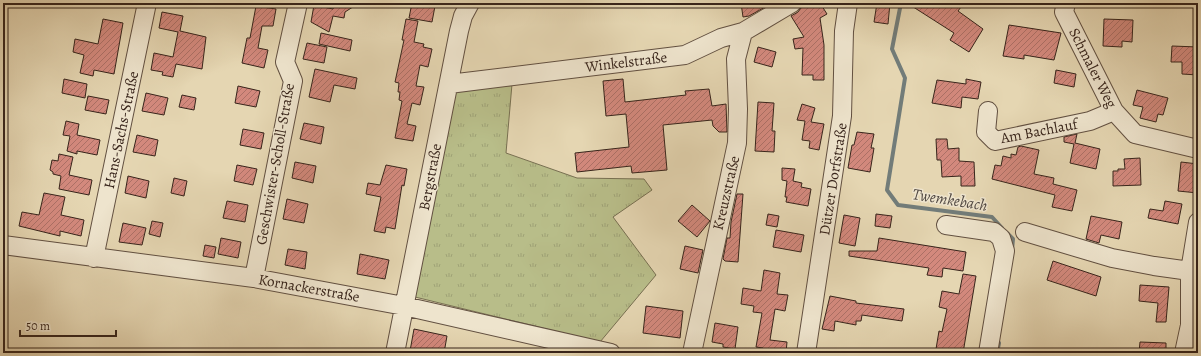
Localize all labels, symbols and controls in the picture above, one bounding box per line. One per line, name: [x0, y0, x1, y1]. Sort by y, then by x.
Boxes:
street label: Schmaler Weg: [1064, 24, 1122, 112]
street label: Winkelstraße: [583, 47, 668, 77]
street label: Hans-Sachs-Straße: [99, 69, 143, 191]
street label: Geschwister-Scholl-Straße: [251, 81, 299, 246]
street label: Am Bachlauf: [998, 113, 1081, 148]
street label: Dützer Dorfstraße: [814, 121, 852, 237]
street label: Bergstraße: [414, 141, 446, 212]
street label: Kreuzstraße: [708, 154, 744, 232]
water label: Twemkebach: [911, 183, 989, 217]
street label: Kornackerstraße: [257, 269, 361, 307]
scale bar: [20, 312, 116, 338]
text: 50 m: [26, 318, 50, 334]

